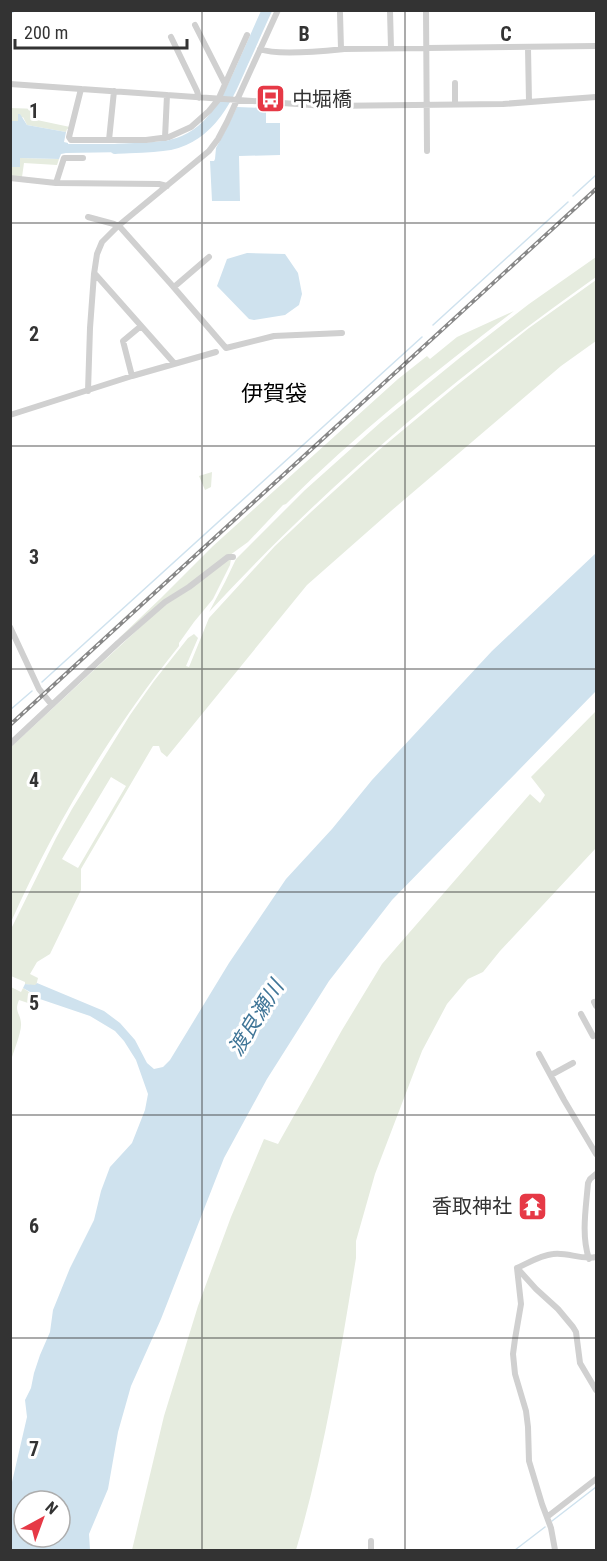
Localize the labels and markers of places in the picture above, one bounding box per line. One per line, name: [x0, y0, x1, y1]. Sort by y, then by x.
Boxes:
bus stop icon: 中堀橋: [255, 83, 287, 115]
place label: 中堀橋: [292, 87, 352, 111]
temple icon: 香取神社: [517, 1190, 549, 1222]
place label: 香取神社: [432, 1194, 512, 1218]

